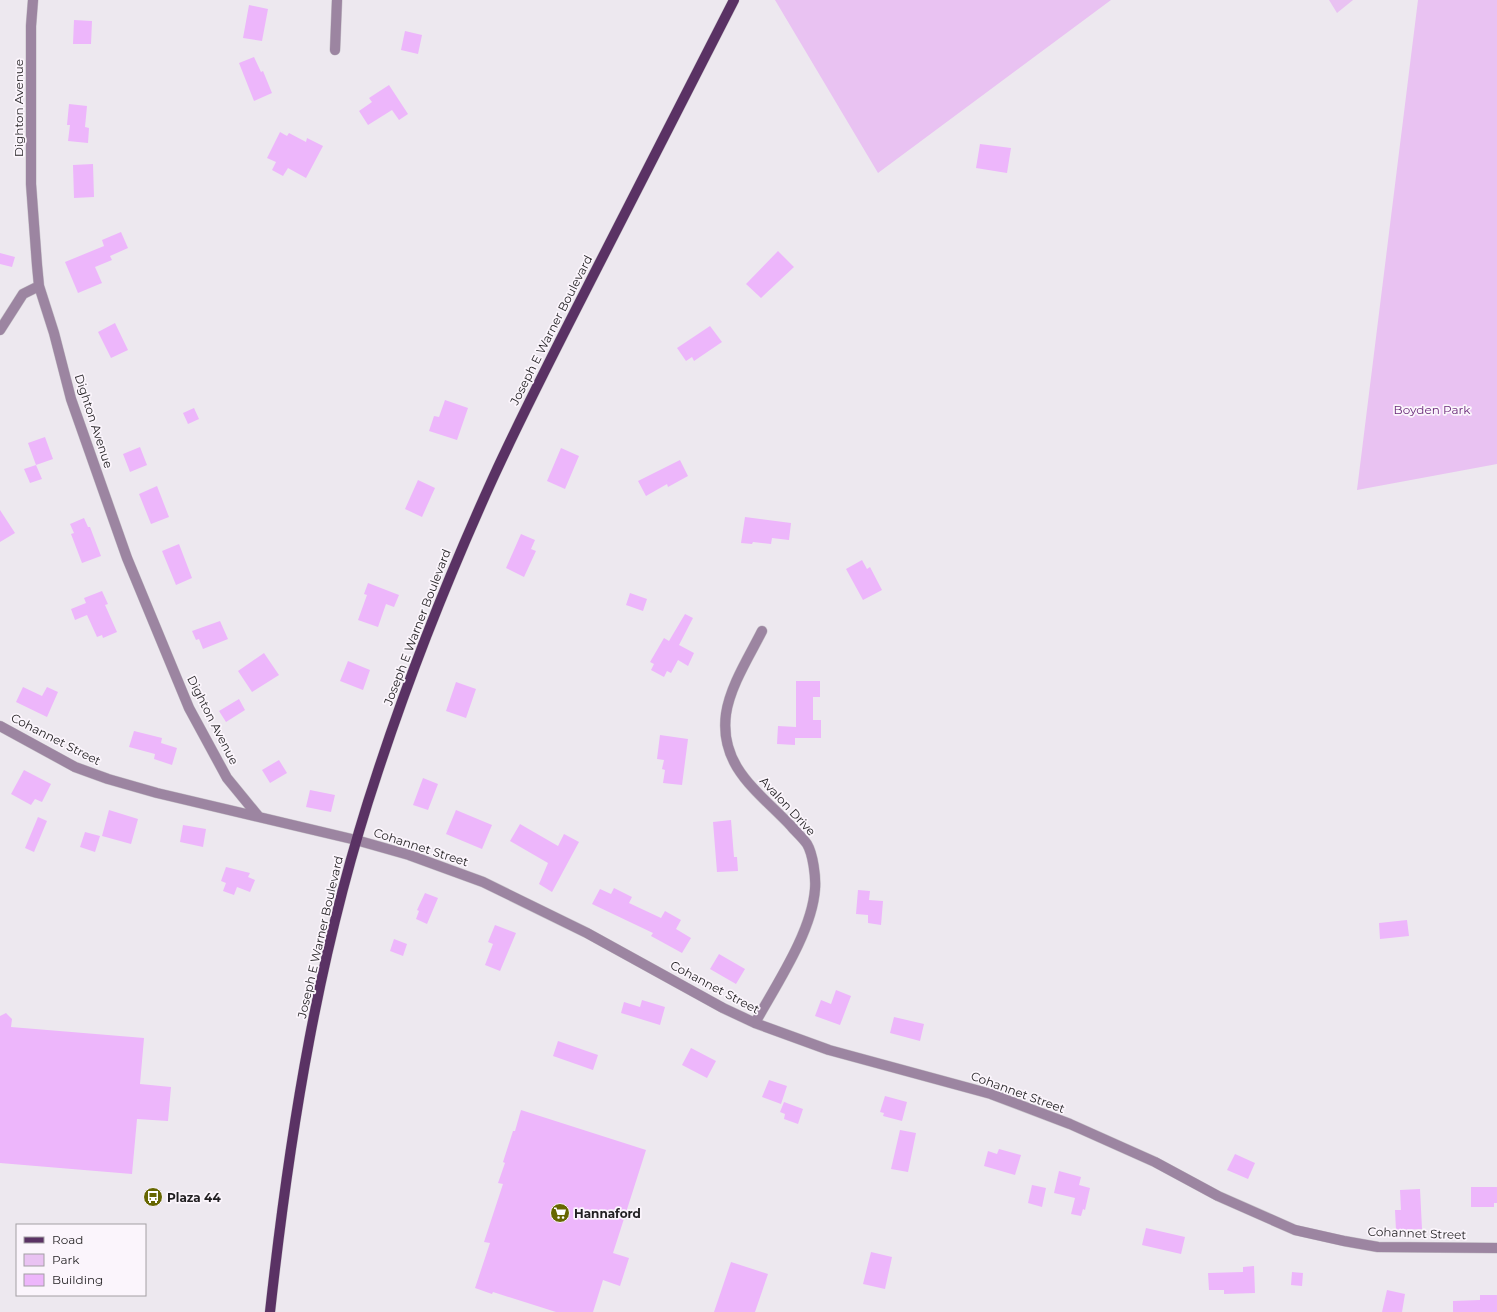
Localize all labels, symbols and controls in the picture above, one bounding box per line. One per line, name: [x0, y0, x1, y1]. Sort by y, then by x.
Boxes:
street label: Dighton Avenue: [11, 59, 26, 157]
street label: Joseph E Warner Boulevard: [506, 253, 595, 408]
street label: Dighton Avenue: [72, 372, 116, 470]
park label: Boyden Park: [1394, 402, 1471, 417]
street label: Joseph E Warner Boulevard: [380, 547, 454, 708]
street label: Dighton Avenue: [184, 673, 242, 767]
street label: Cohannet Street: [9, 710, 103, 768]
street label: Avalon Drive: [757, 773, 819, 839]
street label: Cohannet Street: [372, 825, 470, 869]
street label: Joseph E Warner Boulevard: [294, 854, 346, 1021]
street label: Cohannet Street: [668, 957, 762, 1017]
street label: Cohannet Street: [969, 1068, 1067, 1116]
bus stop icon: Plaza 44: [142, 1186, 164, 1208]
place label: Plaza 44: [167, 1190, 221, 1205]
supermarket icon: Hannaford: [549, 1202, 571, 1224]
place label: Hannaford: [574, 1206, 641, 1221]
legend: [16, 1224, 146, 1296]
street label: Cohannet Street: [1367, 1224, 1467, 1242]
text: Road: [52, 1232, 83, 1247]
text: Park: [52, 1252, 80, 1267]
text: Building: [52, 1272, 103, 1287]

